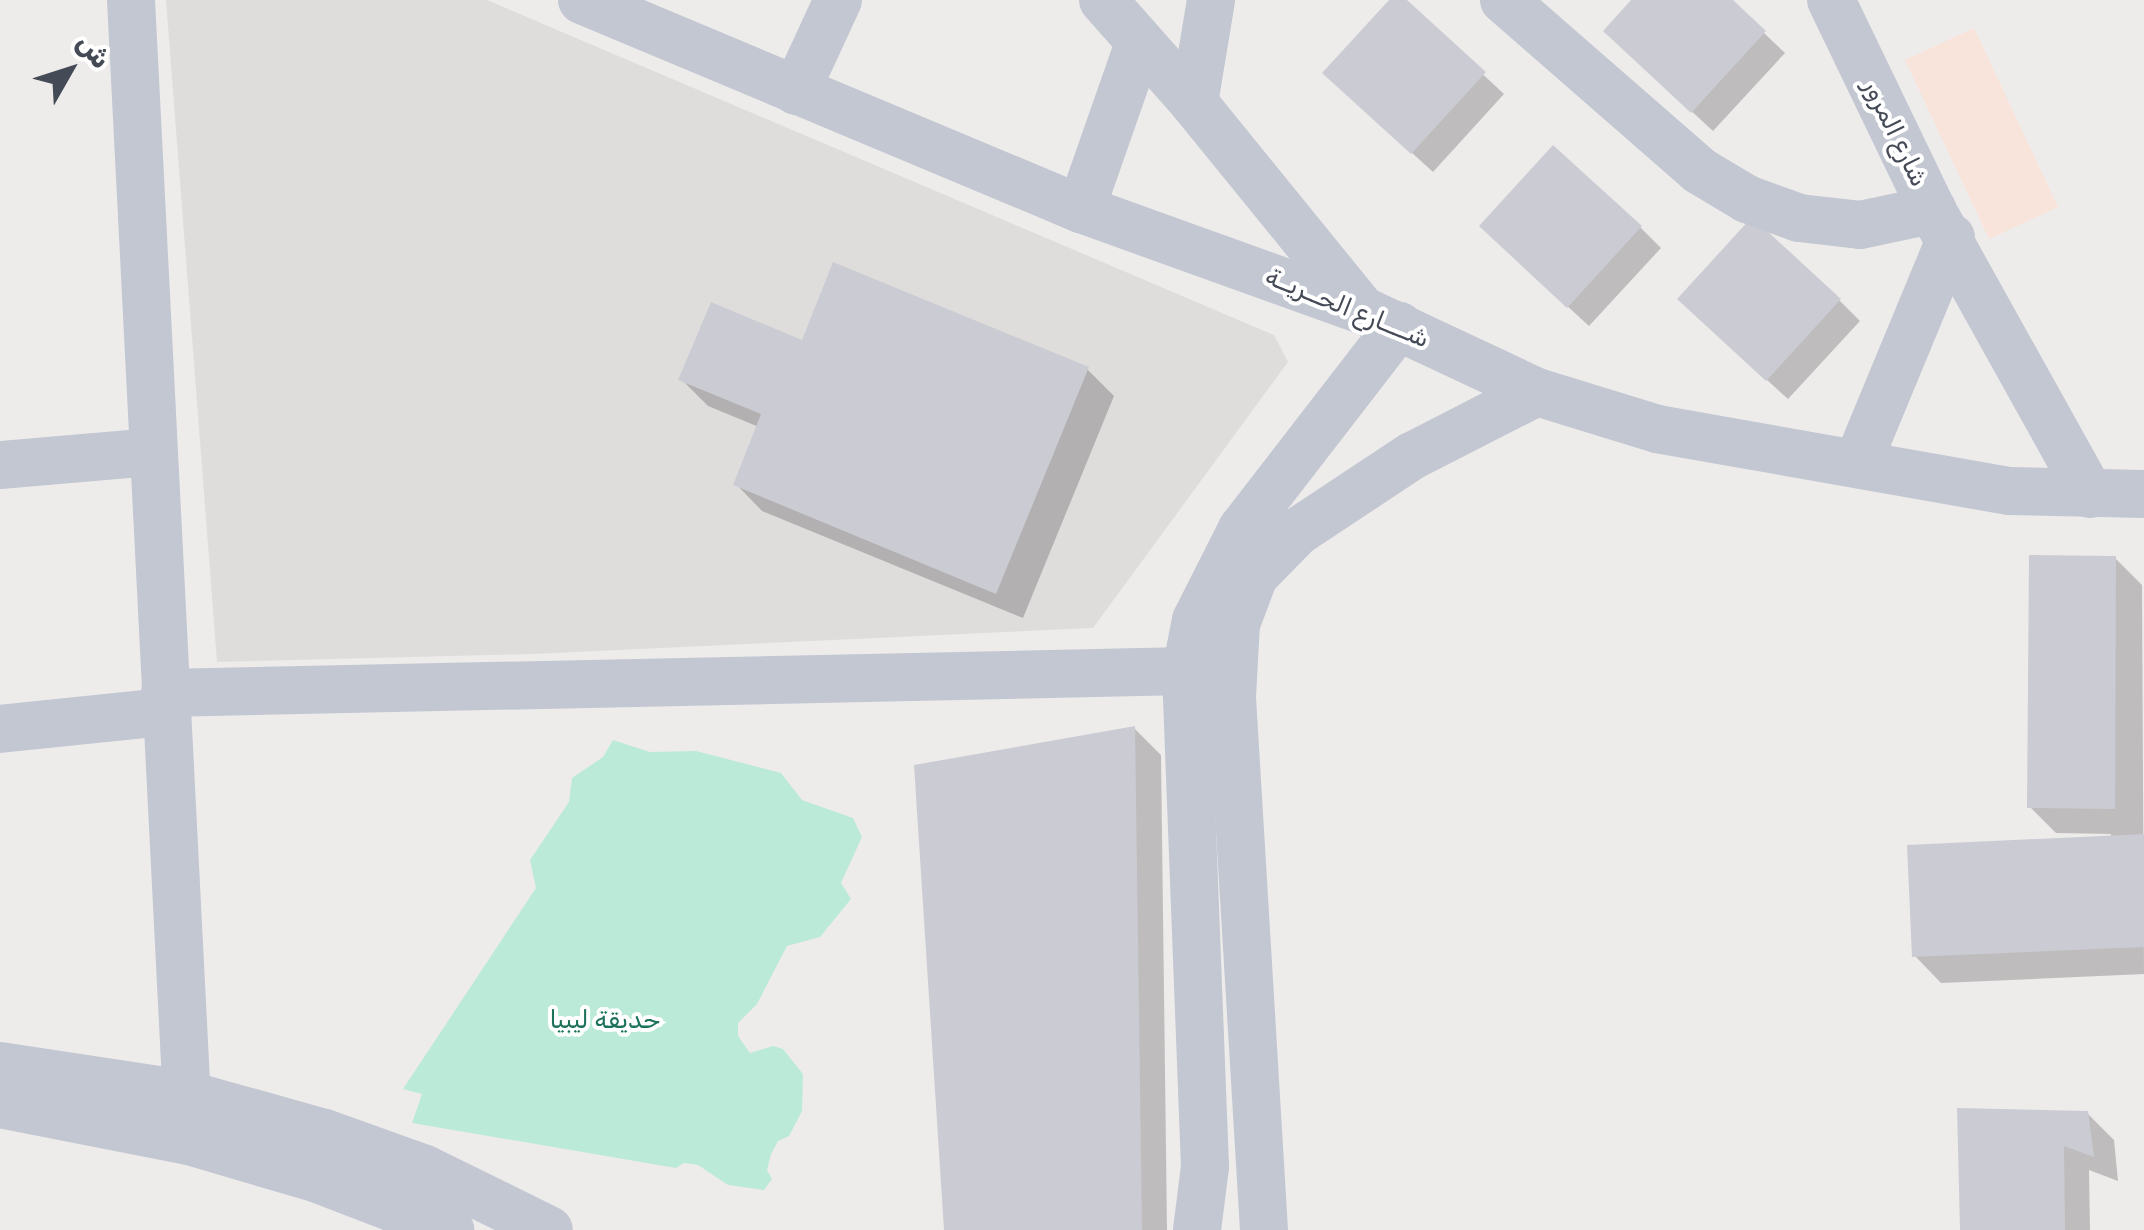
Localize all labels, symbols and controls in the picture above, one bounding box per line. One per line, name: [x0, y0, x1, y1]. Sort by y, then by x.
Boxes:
north arrow: [20, 20, 120, 120]
text: ش: [70, 27, 118, 75]
street label: شارع المرور: [1856, 74, 1934, 192]
street label: شــــارع الحــريــة: [1261, 261, 1433, 355]
park label: حديقة ليبيا: [550, 1005, 660, 1035]

